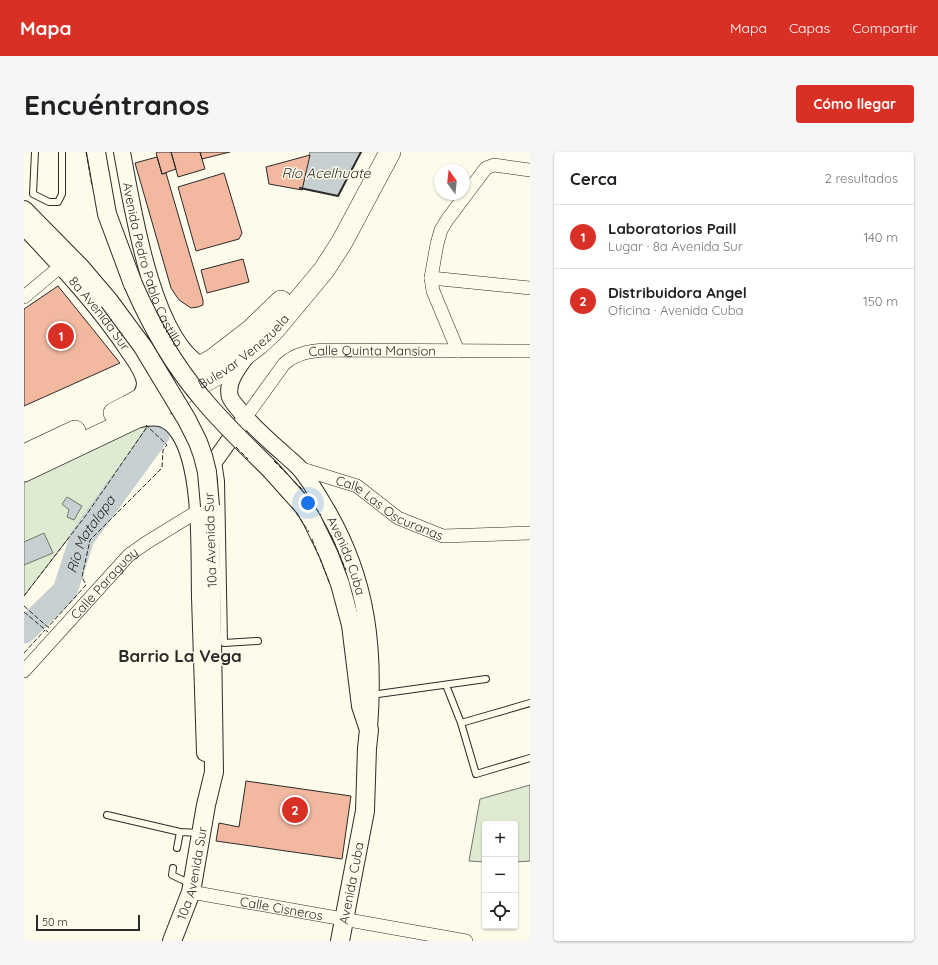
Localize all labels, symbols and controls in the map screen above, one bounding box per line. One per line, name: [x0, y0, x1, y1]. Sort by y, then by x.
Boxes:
text: Mapa: [20, 16, 71, 40]
text: Mapa: [730, 19, 767, 37]
text: Capas: [789, 19, 830, 37]
text: Compartir: [852, 19, 918, 37]
button: Cómo llegar: [796, 85, 914, 123]
text: Encuéntranos: [24, 87, 209, 122]
water label: Río Acelhuate: [281, 164, 372, 182]
north arrow: [434, 164, 470, 200]
text: Cerca: [570, 168, 617, 189]
text: 2 resultados: [825, 170, 898, 186]
street label: Avenida Pedro Pablo Castillo: [120, 181, 187, 350]
text: Laboratorios Paill: [608, 219, 737, 238]
text: 1: [580, 229, 586, 245]
text: 140 m: [863, 229, 898, 245]
text: Lugar · 8a Avenida Sur: [608, 238, 743, 254]
street label: 8a Avenida Sur: [66, 273, 134, 353]
text: Distribuidora Angel: [608, 283, 747, 302]
text: 2: [579, 293, 587, 309]
text: 150 m: [863, 293, 898, 309]
text: Oficina · Avenida Cuba: [608, 302, 743, 318]
street label: Bulevar Venezuela: [195, 311, 292, 392]
pin: 1: [48, 321, 74, 351]
street label: Calle Quinta Mansion: [307, 342, 436, 360]
street label: Calle Las Oscuranas: [334, 472, 446, 543]
water label: Río Matalapa: [62, 491, 120, 575]
street label: 10a Avenida Sur: [200, 492, 220, 588]
your location: [298, 493, 318, 513]
street label: Avenida Cuba: [324, 513, 369, 597]
street label: Calle Paraguay: [67, 543, 141, 622]
district label: Barrio La Vega: [118, 645, 242, 666]
pin: 2: [282, 795, 308, 825]
map controls: [482, 821, 518, 929]
button: +: [482, 821, 518, 857]
street label: 10a Avenida Sur: [173, 825, 210, 922]
street label: Avenida Cuba: [335, 841, 367, 925]
button: −: [482, 857, 518, 893]
street label: Calle Cisneros: [239, 893, 324, 923]
button: locate: [482, 893, 518, 929]
scale bar: [36, 913, 140, 932]
text: 50 m: [42, 915, 68, 929]

